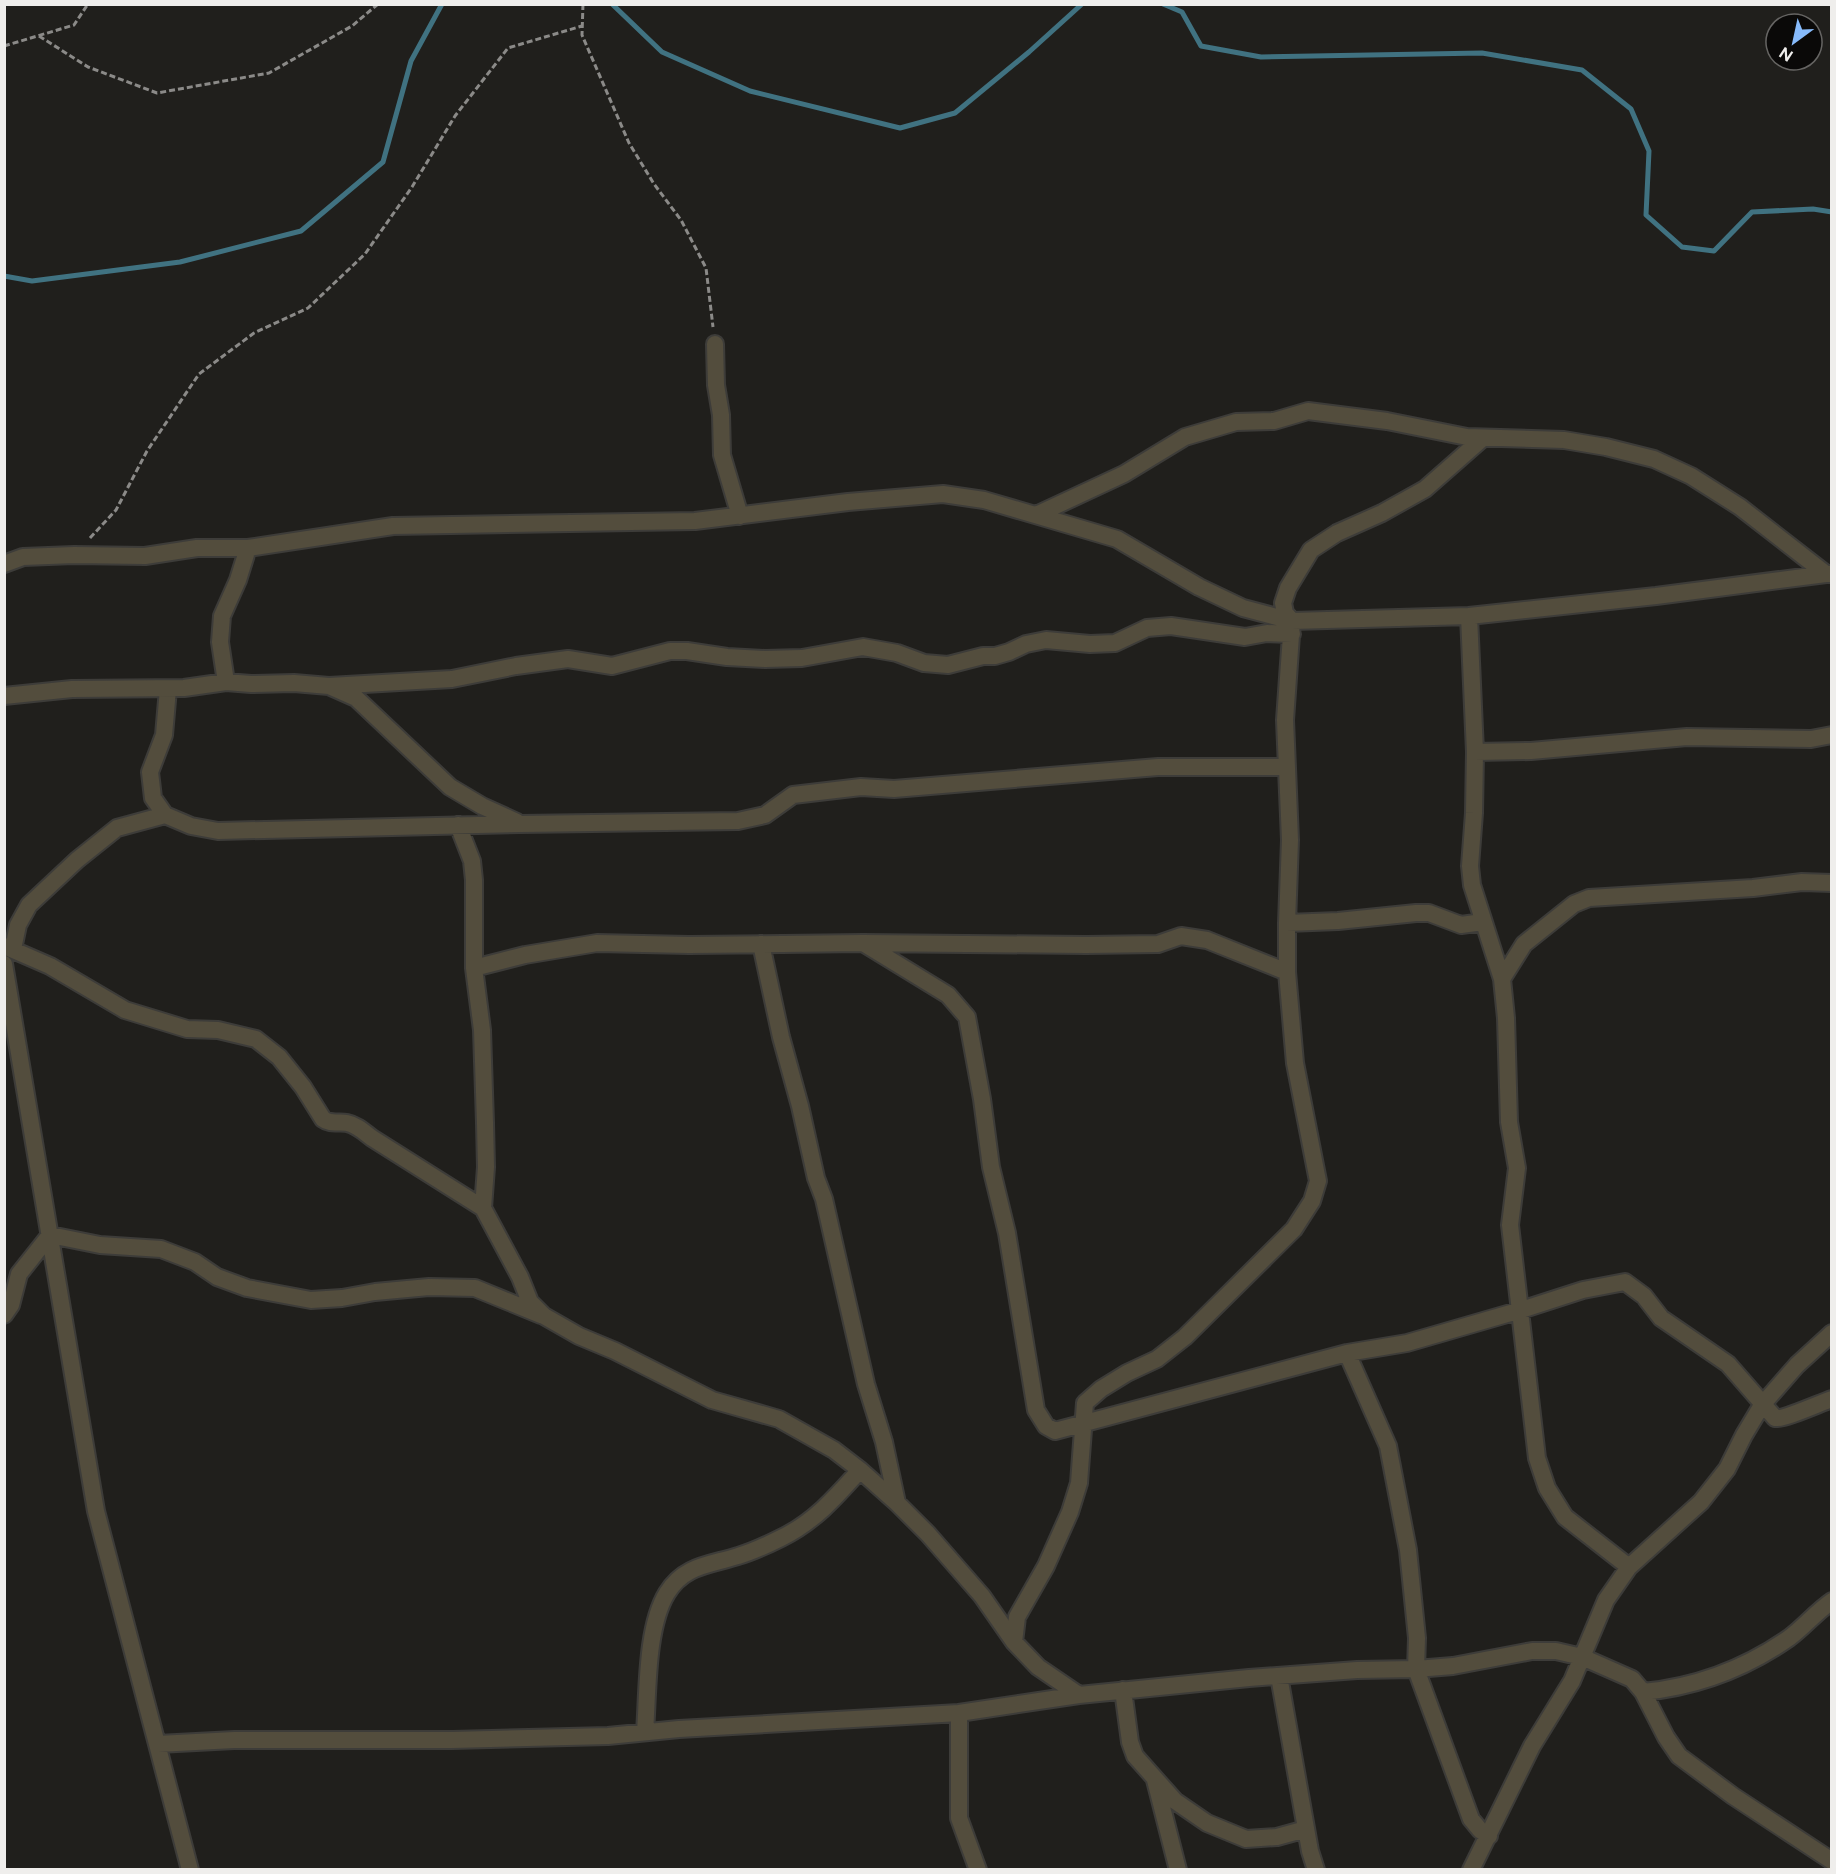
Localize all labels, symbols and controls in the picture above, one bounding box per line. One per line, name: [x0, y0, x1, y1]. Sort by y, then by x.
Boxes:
north arrow: [1764, 12, 1824, 72]
text: N: [1776, 43, 1796, 65]

